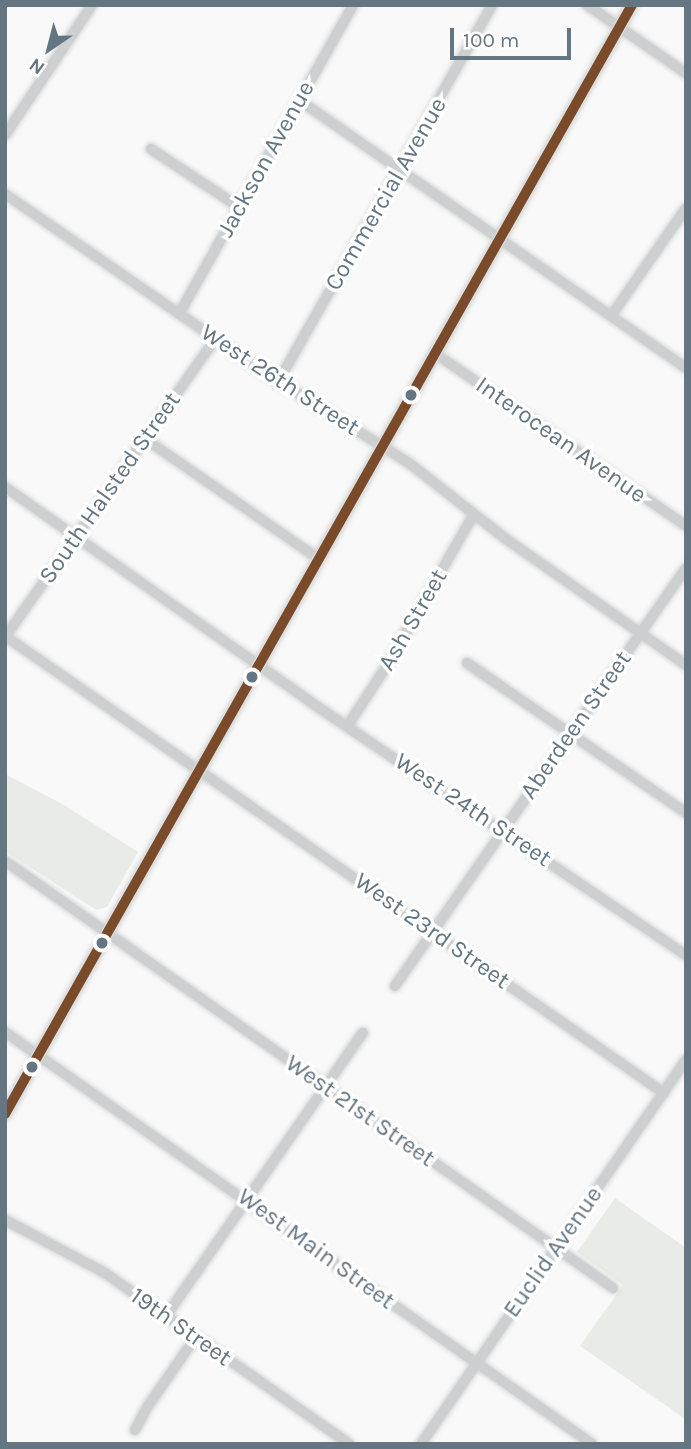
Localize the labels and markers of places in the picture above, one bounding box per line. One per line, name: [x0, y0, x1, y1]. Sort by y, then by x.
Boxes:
unlabelled marker: [404, 388, 418, 402]
unlabelled marker: [245, 670, 259, 684]
unlabelled marker: [95, 936, 109, 950]
unlabelled marker: [25, 1060, 39, 1074]

